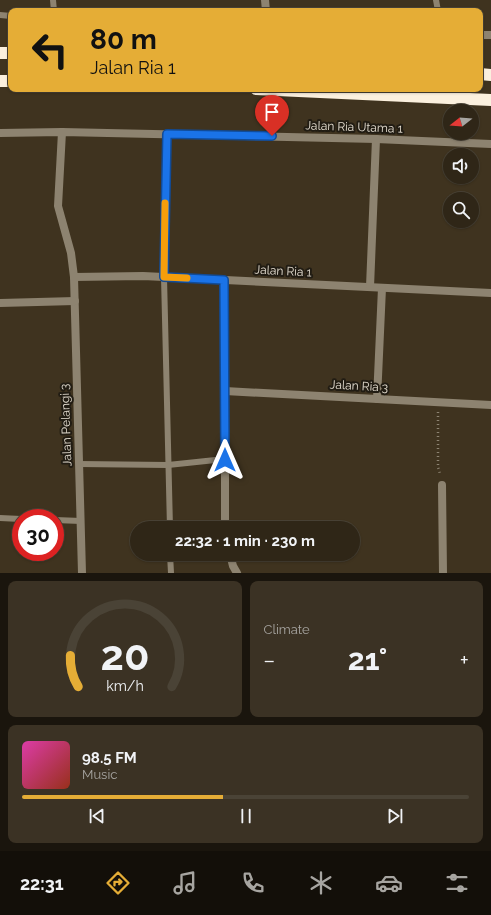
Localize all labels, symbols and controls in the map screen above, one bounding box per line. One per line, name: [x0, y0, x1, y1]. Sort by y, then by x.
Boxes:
text: 80 m: [90, 23, 157, 56]
icon: left: [24, 24, 76, 76]
text: Jalan Ria 1: [90, 57, 176, 78]
pin: [255, 95, 289, 136]
icon: arrive: [261, 101, 283, 123]
north arrow: [443, 104, 479, 140]
map controls: [443, 104, 479, 228]
street label: Jalan Ria Utama 1: [305, 118, 403, 136]
button: sound: [443, 148, 479, 184]
button: search: [443, 192, 479, 228]
street label: Jalan Ria 1: [254, 263, 312, 279]
street label: Jalan Ria 3: [329, 377, 389, 395]
street label: Jalan Pelangi 3: [58, 383, 74, 467]
position arrow: [204, 439, 246, 481]
speed limit sign: 30: [12, 509, 64, 561]
text: 22:32 · 1 min · 230 m: [175, 532, 315, 550]
text: Climate: [264, 622, 310, 637]
text: 20: [100, 631, 149, 680]
text: 21°: [348, 642, 387, 677]
text: −: [264, 647, 275, 673]
text: +: [460, 647, 469, 673]
text: km/h: [106, 678, 144, 694]
text: 98.5 FM: [82, 749, 137, 767]
text: Music: [82, 767, 117, 782]
icon: previous: [86, 805, 108, 827]
icon: pause: [235, 805, 257, 827]
icon: next: [384, 805, 406, 827]
icon: directions: [104, 869, 132, 897]
icon: music: [171, 869, 199, 897]
icon: phone: [239, 869, 267, 897]
icon: climate: [307, 869, 335, 897]
icon: car: [375, 869, 403, 897]
icon: filters: [443, 869, 471, 897]
text: 22:31: [20, 873, 64, 894]

